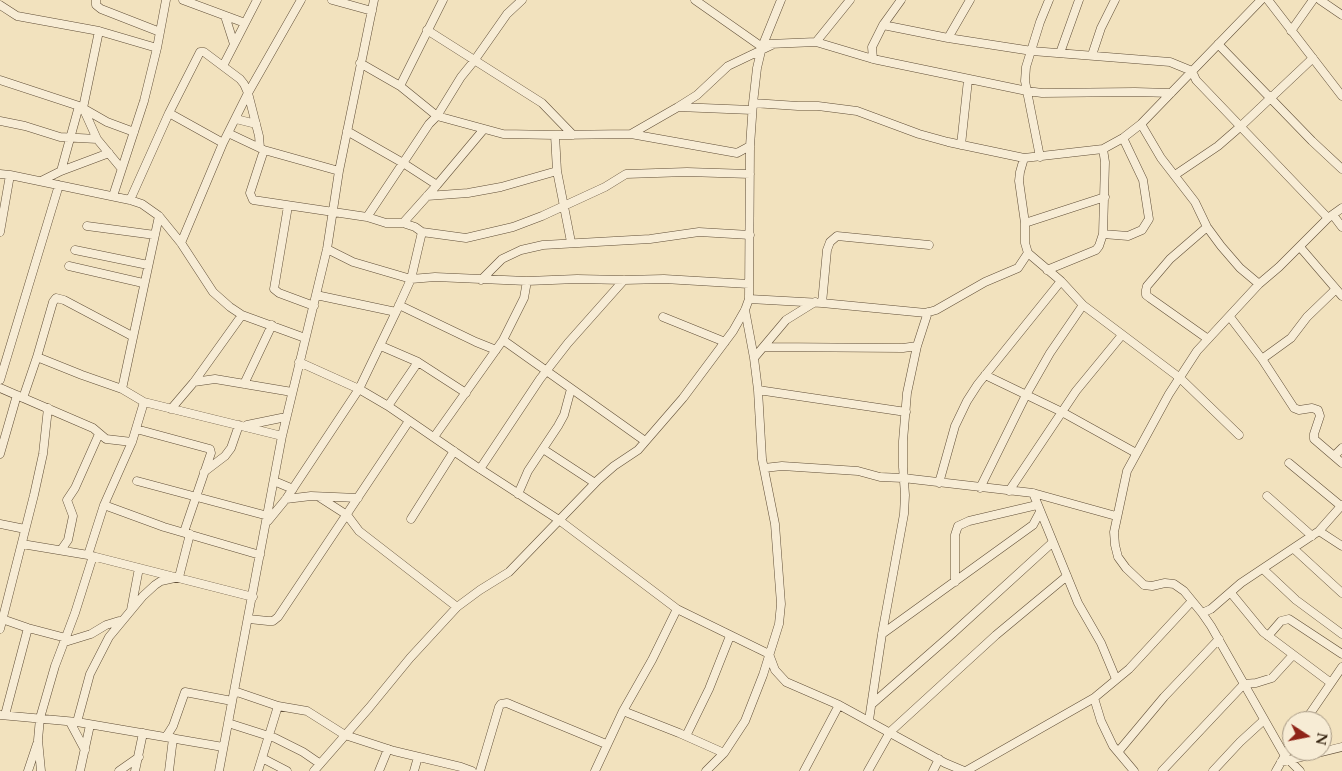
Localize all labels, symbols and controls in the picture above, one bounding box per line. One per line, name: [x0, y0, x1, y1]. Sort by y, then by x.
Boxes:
north arrow: [1282, 711, 1332, 761]
text: N: [1311, 731, 1332, 747]

